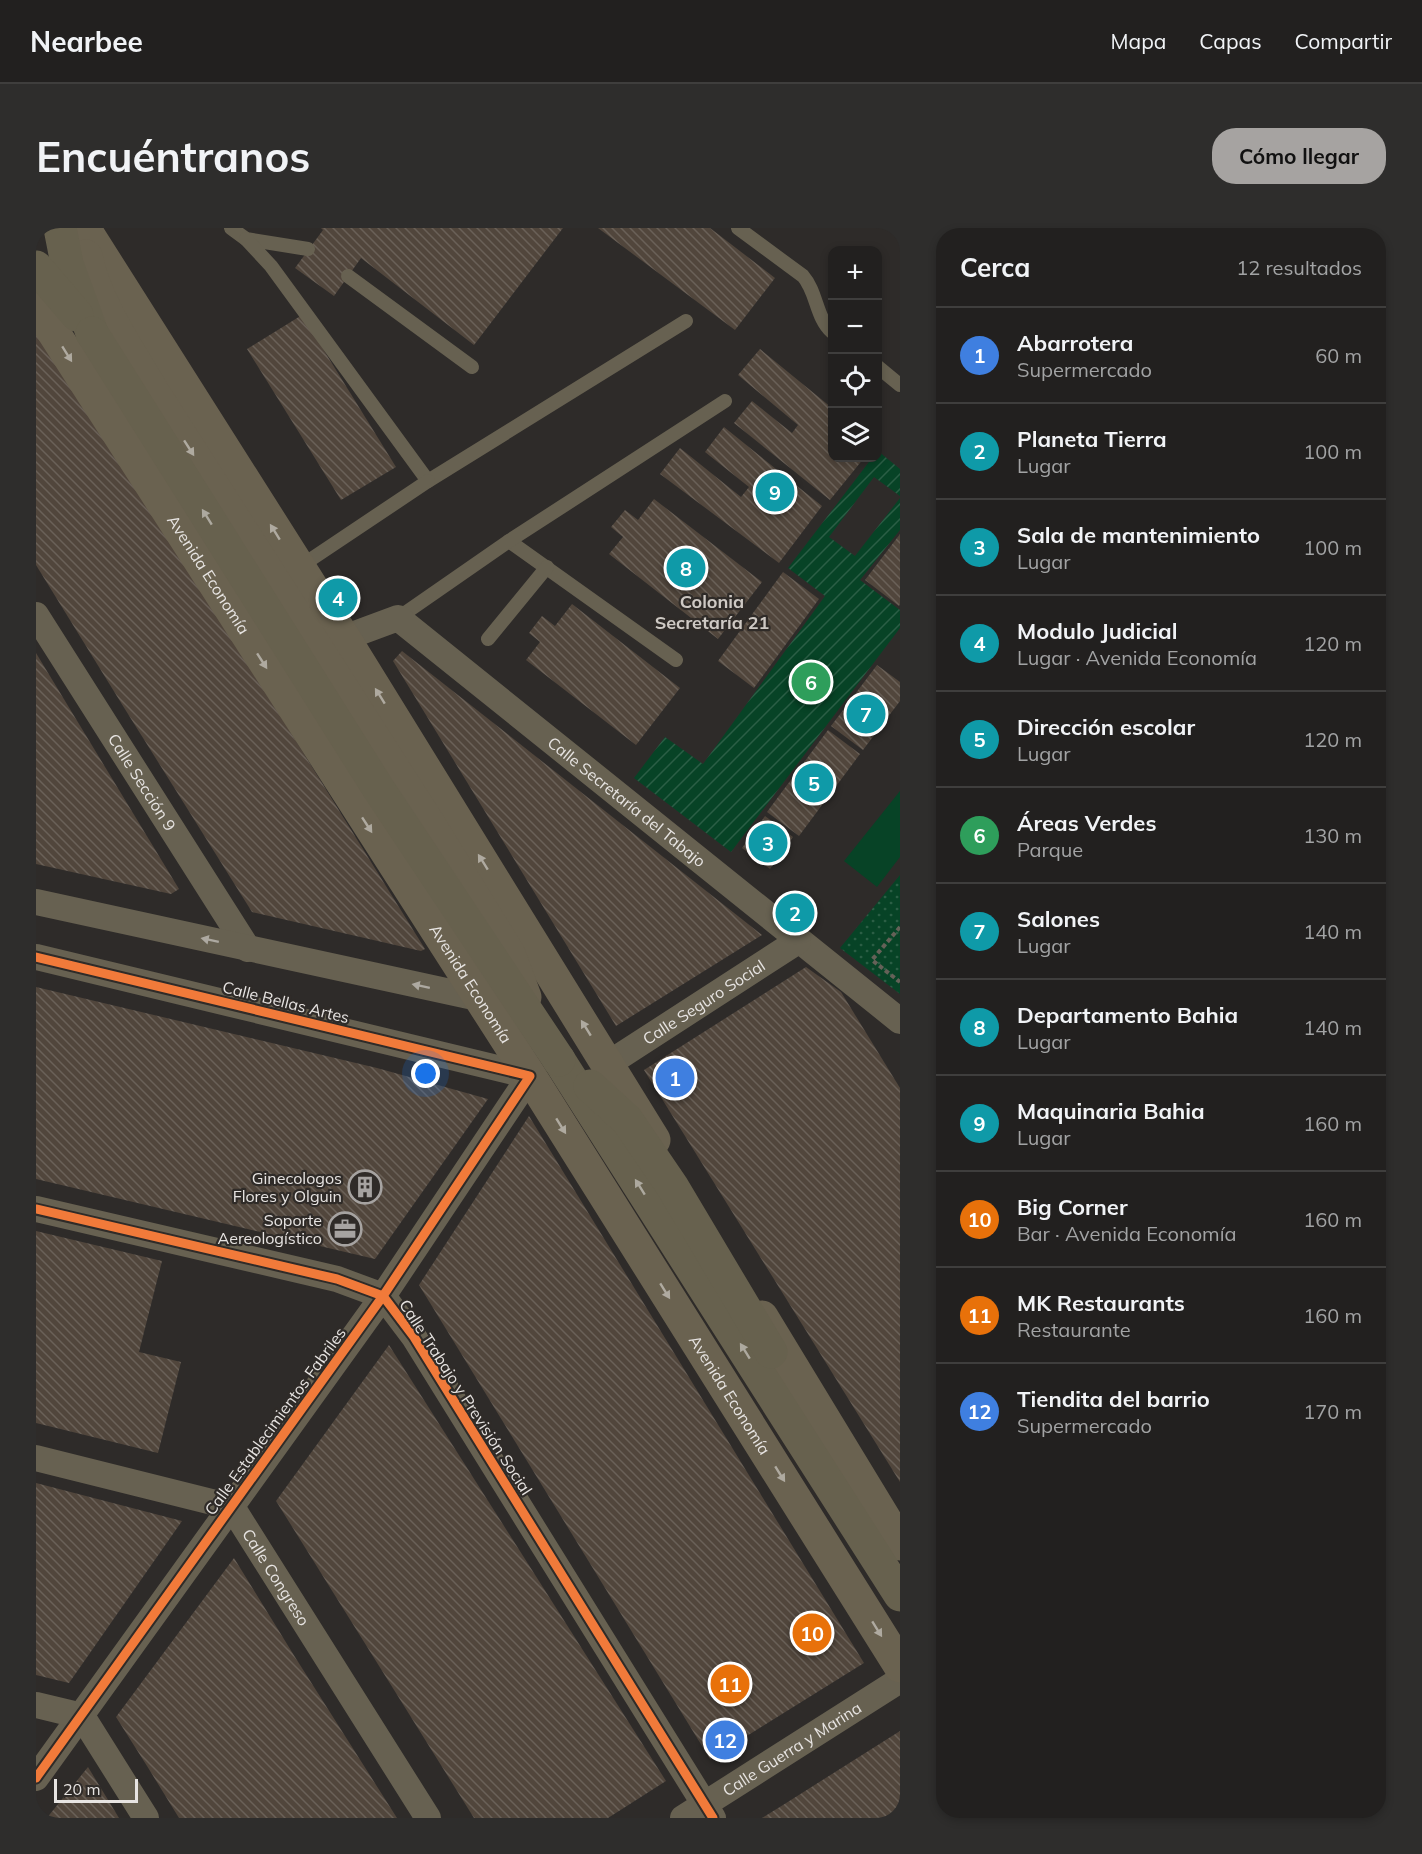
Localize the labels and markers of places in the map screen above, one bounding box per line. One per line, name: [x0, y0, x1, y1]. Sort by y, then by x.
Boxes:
pin: 9: [756, 470, 794, 514]
pin: 8: [666, 546, 706, 590]
pin: 4: [318, 576, 358, 620]
pin: 6: [792, 660, 830, 704]
pin: 7: [846, 692, 886, 736]
pin: 5: [794, 760, 834, 806]
pin: 3: [748, 820, 788, 866]
pin: 2: [776, 890, 814, 936]
pin: 1: [656, 1056, 694, 1100]
place label: Ginecologos Flores y Olguin: [233, 1168, 342, 1206]
building icon: Ginecologos Flores y Olguin: [347, 1169, 383, 1205]
place label: Soporte Aereologístico: [218, 1210, 322, 1248]
office icon: Soporte Aereologístico: [327, 1211, 363, 1247]
pin: 10: [792, 1610, 832, 1656]
pin: 11: [710, 1662, 750, 1706]
pin: 12: [706, 1718, 744, 1762]

